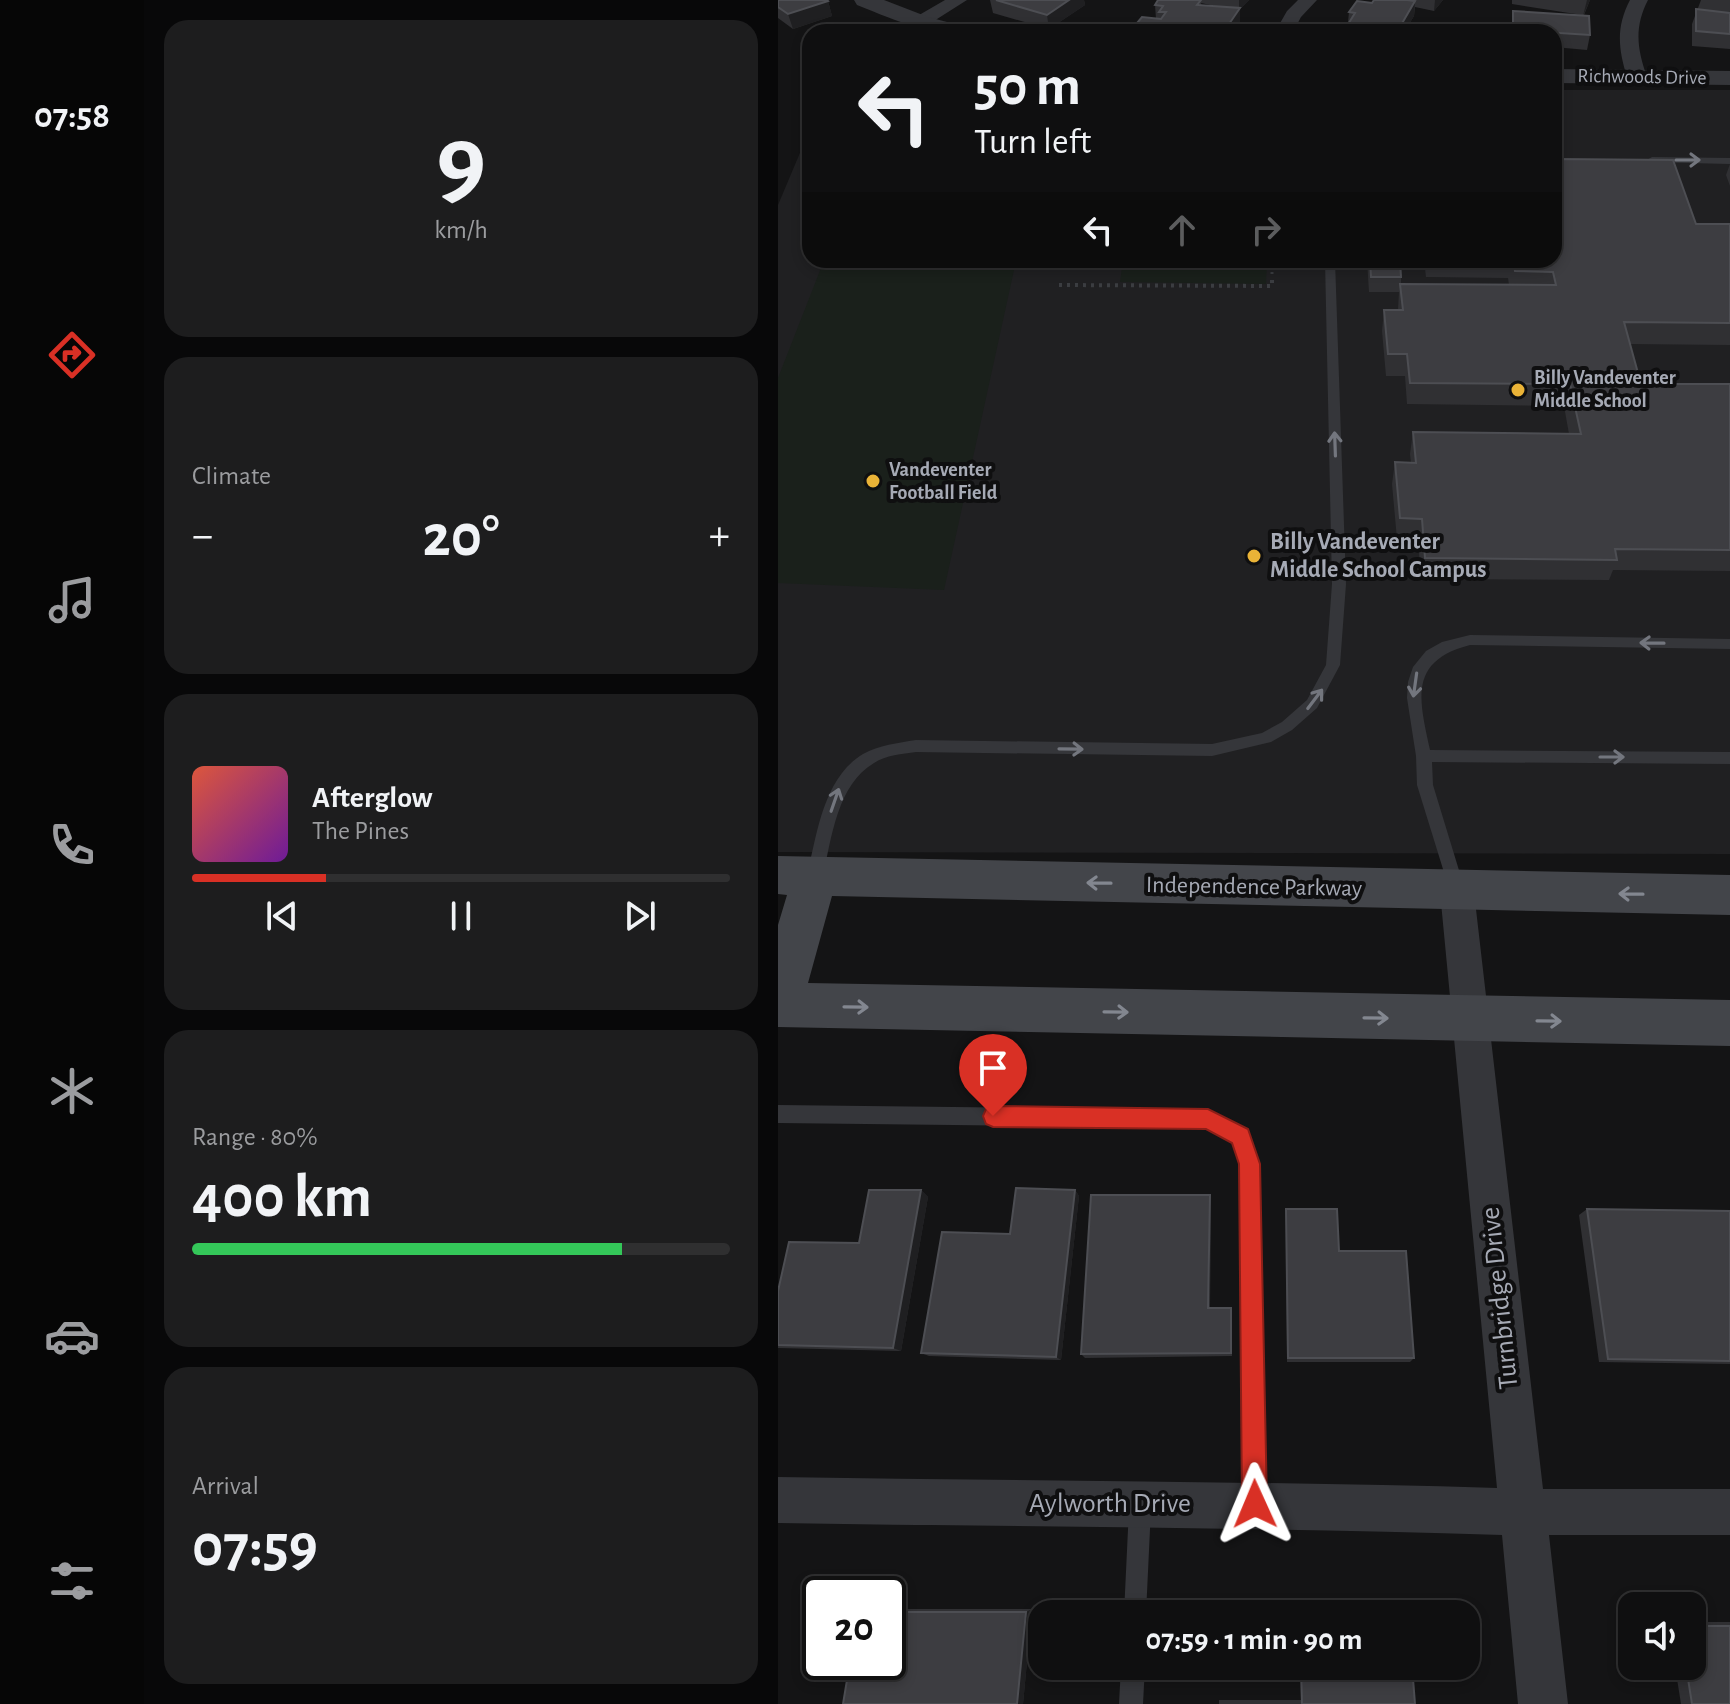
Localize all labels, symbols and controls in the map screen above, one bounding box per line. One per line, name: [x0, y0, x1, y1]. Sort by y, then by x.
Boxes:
icon: left: [842, 56, 946, 160]
text: 50 m: [974, 59, 1081, 115]
street label: Richwoods Drive: [1577, 66, 1707, 88]
text: 07:58: [34, 98, 110, 134]
text: 9: [436, 111, 486, 215]
text: Turn left: [974, 124, 1091, 160]
one-way arrow: [1674, 152, 1701, 168]
icon: left: [1076, 208, 1120, 252]
icon: ahead: [1160, 208, 1204, 252]
icon: right: [1244, 208, 1288, 252]
text: km/h: [434, 217, 488, 243]
icon: directions: [44, 327, 100, 383]
place label: Billy Vandeventer Middle School: [1534, 368, 1676, 411]
marker: Billy Vandeventer Middle School: [1509, 381, 1527, 399]
one-way arrow: [1327, 431, 1343, 458]
place label: Vandeventer Football Field: [889, 460, 998, 503]
text: Climate: [192, 463, 271, 489]
marker: Vandeventer Football Field: [864, 472, 882, 490]
text: 20°: [422, 507, 500, 567]
text: −: [192, 514, 213, 558]
text: +: [709, 514, 730, 558]
place label: Billy Vandeventer Middle School Campus: [1270, 530, 1486, 582]
marker: Billy Vandeventer Middle School Campus: [1245, 547, 1263, 565]
icon: music: [44, 572, 100, 628]
one-way arrow: [1639, 635, 1666, 650]
one-way arrow: [1407, 672, 1422, 697]
one-way arrow: [1306, 689, 1323, 710]
one-way arrow: [1057, 741, 1084, 757]
one-way arrow: [1598, 749, 1625, 765]
text: Afterglow: [312, 783, 433, 813]
one-way arrow: [829, 788, 843, 813]
icon: phone: [44, 817, 100, 873]
text: The Pines: [312, 818, 409, 844]
street label: Independence Parkway: [1146, 873, 1362, 901]
one-way arrow: [1086, 875, 1113, 890]
one-way arrow: [1618, 886, 1645, 902]
icon: previous: [260, 894, 304, 938]
icon: pause: [439, 894, 483, 938]
icon: next: [618, 894, 662, 938]
one-way arrow: [842, 999, 869, 1014]
one-way arrow: [1102, 1004, 1129, 1020]
one-way arrow: [1362, 1010, 1389, 1025]
one-way arrow: [1535, 1013, 1562, 1029]
pin: [959, 1034, 1027, 1116]
icon: arrive: [971, 1046, 1015, 1090]
icon: climate: [44, 1063, 100, 1119]
text: Range · 80%: [192, 1124, 318, 1150]
text: 400 km: [192, 1168, 372, 1228]
street label: Turnbridge Drive: [1477, 1206, 1523, 1390]
icon: car: [44, 1308, 100, 1364]
position arrow: [1213, 1462, 1297, 1546]
text: Arrival: [192, 1473, 259, 1499]
street label: Aylworth Drive: [1029, 1490, 1191, 1518]
text: 07:59: [192, 1517, 318, 1577]
icon: filters: [44, 1553, 100, 1609]
speed limit sign: 20: [802, 1576, 906, 1680]
map controls: [1618, 1592, 1706, 1680]
button: sound: [1618, 1592, 1706, 1680]
text: 07:59 · 1 min · 90 m: [1146, 1625, 1362, 1655]

